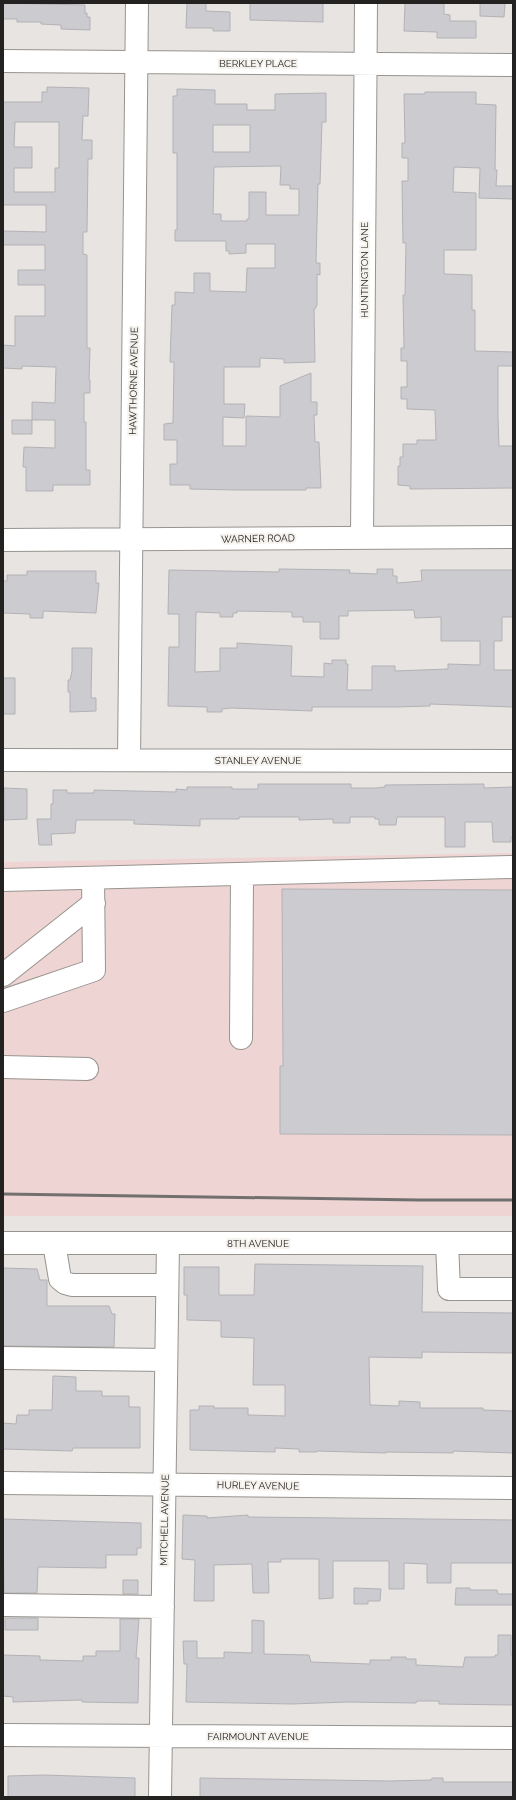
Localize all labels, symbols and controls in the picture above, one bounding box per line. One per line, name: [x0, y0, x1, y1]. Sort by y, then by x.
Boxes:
street label: BERKLEY PLACE: [219, 58, 297, 69]
street label: HUNTINGTON LANE: [359, 222, 370, 318]
street label: HAWTHORNE AVENUE: [127, 327, 140, 435]
street label: WARNER ROAD: [221, 532, 295, 545]
street label: STANLEY AVENUE: [215, 755, 301, 766]
street label: 8TH AVENUE: [227, 1238, 289, 1249]
street label: MITCHELL AVENUE: [158, 1474, 171, 1566]
street label: HURLEY AVENUE: [217, 1479, 299, 1492]
street label: FAIRMOUNT AVENUE: [207, 1731, 309, 1742]

